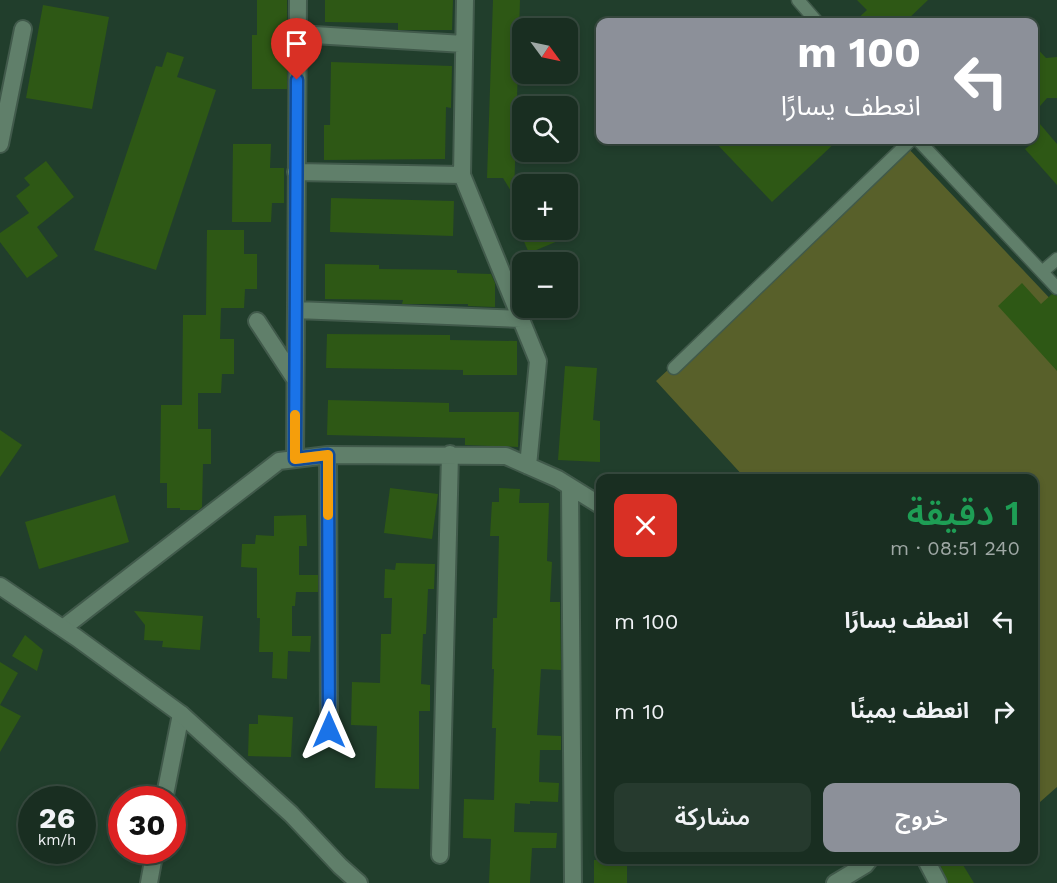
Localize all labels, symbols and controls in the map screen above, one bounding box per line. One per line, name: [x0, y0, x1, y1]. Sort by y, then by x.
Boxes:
pin: [271, 18, 322, 80]
north arrow: [512, 18, 578, 84]
map controls: [512, 18, 578, 318]
icon: arrive: [280, 27, 313, 60]
text: 100 m: [797, 28, 921, 77]
icon: left: [942, 42, 1020, 120]
text: انعطف يسارًا: [781, 90, 921, 122]
button: search: [512, 96, 578, 162]
button: +: [512, 174, 578, 240]
button: −: [512, 252, 578, 318]
text: 1 دقيقة: [907, 492, 1020, 534]
button: close: [614, 494, 677, 557]
text: 240 m · 08:51: [890, 536, 1020, 560]
icon: left: [987, 605, 1020, 638]
text: انعطف يسارًا: [845, 608, 969, 633]
text: 100 m: [614, 609, 678, 634]
icon: right: [987, 695, 1020, 728]
position arrow: [297, 698, 361, 762]
text: انعطف يمينًا: [850, 698, 969, 723]
text: 10 m: [614, 699, 665, 724]
button: مشاركة: [614, 783, 811, 852]
button: خروج: [823, 783, 1020, 852]
speed limit sign: 30: [108, 786, 186, 864]
text: 26: [39, 800, 75, 835]
text: km/h: [38, 831, 76, 849]

